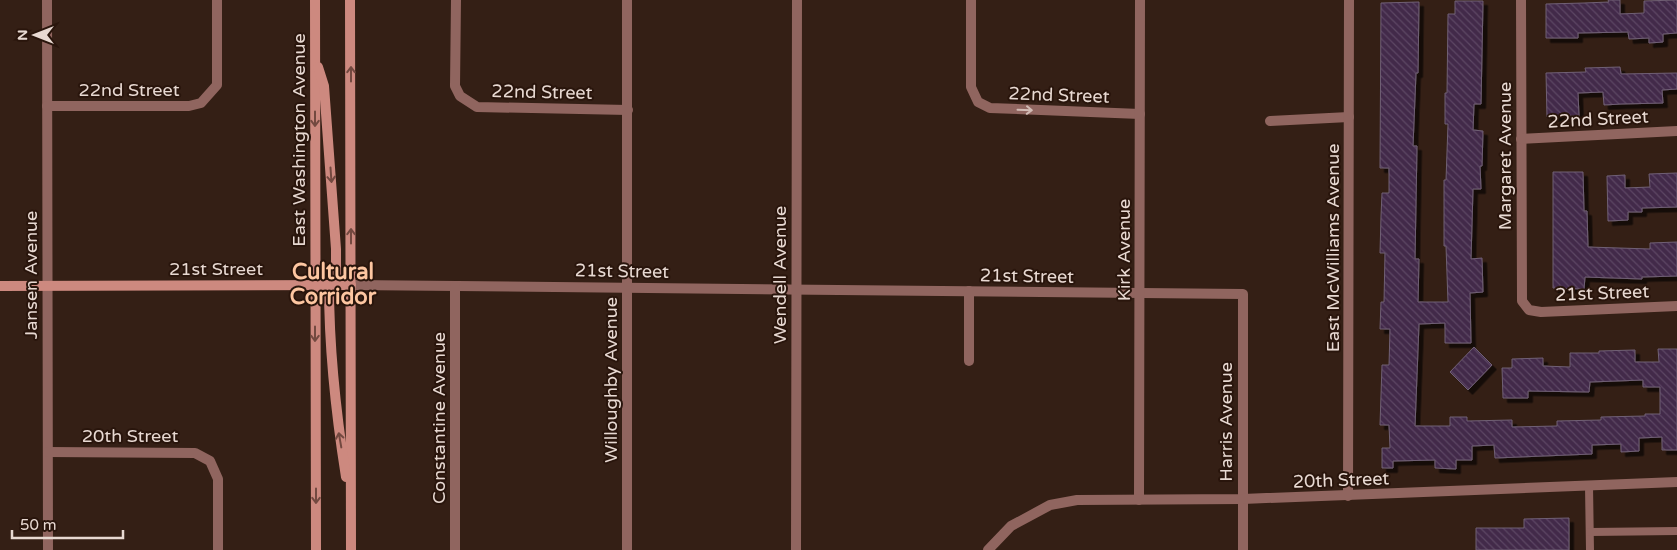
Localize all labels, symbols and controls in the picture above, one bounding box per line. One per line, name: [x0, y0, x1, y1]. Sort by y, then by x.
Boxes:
north arrow: [10, 10, 60, 60]
text: N: [14, 29, 31, 41]
street label: East Washington Avenue: [288, 33, 310, 247]
one-way arrow: [346, 66, 356, 82]
street label: 22nd Street: [78, 79, 180, 101]
street label: 22nd Street: [491, 80, 593, 104]
street label: 22nd Street: [1008, 82, 1110, 108]
street label: Margaret Avenue: [1494, 82, 1516, 230]
one-way arrow: [1017, 105, 1033, 114]
street label: 22nd Street: [1547, 105, 1649, 133]
one-way arrow: [310, 110, 320, 126]
street label: East McWilliams Avenue: [1322, 144, 1344, 352]
one-way arrow: [326, 167, 336, 183]
street label: Kirk Avenue: [1113, 199, 1135, 301]
street label: Wendell Avenue: [769, 206, 791, 344]
street label: Jansen Avenue: [20, 211, 42, 339]
one-way arrow: [346, 228, 356, 244]
street label: 21st Street: [169, 258, 263, 280]
district label: Cultural Corridor: [290, 259, 377, 310]
street label: 21st Street: [575, 259, 669, 283]
street label: 21st Street: [980, 264, 1074, 288]
street label: 21st Street: [1555, 280, 1650, 306]
street label: Willoughby Avenue: [600, 297, 622, 463]
one-way arrow: [310, 325, 320, 341]
street label: Constantine Avenue: [428, 332, 450, 504]
street label: Harris Avenue: [1215, 362, 1237, 482]
street label: 20th Street: [82, 425, 178, 447]
one-way arrow: [335, 433, 345, 449]
street label: 20th Street: [1292, 467, 1390, 493]
one-way arrow: [311, 488, 321, 504]
scale bar: [12, 508, 124, 540]
text: 50 m: [20, 516, 57, 534]

